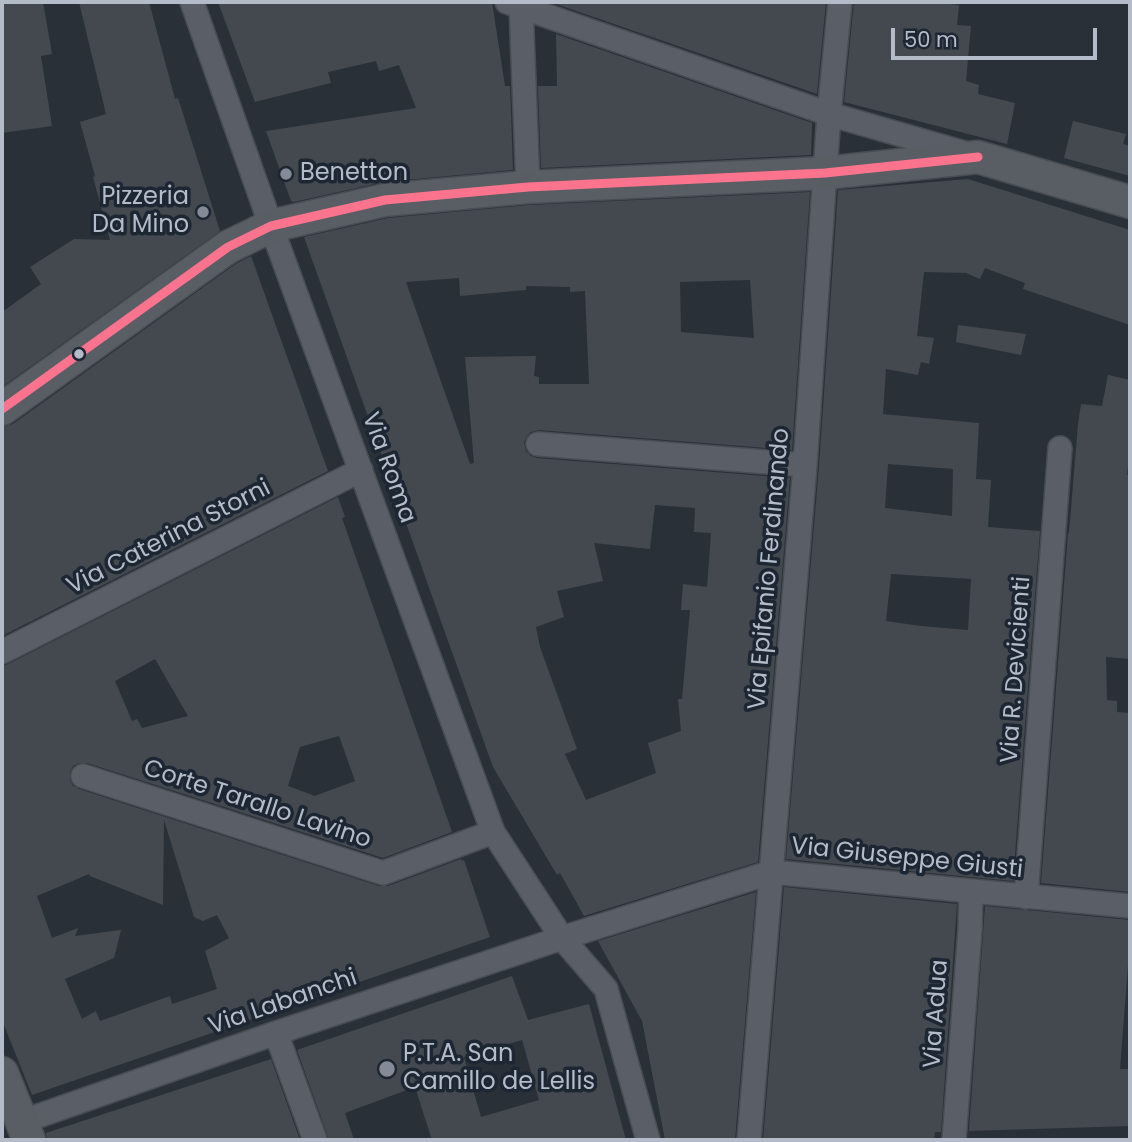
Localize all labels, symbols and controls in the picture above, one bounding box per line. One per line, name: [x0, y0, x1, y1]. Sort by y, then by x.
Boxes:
scale bar: [894, 14, 1100, 58]
text: 50 m: [904, 25, 958, 54]
place label: Benetton: [300, 160, 408, 188]
marker: Benetton: [278, 166, 294, 182]
place label: Pizzeria Da Mino: [92, 184, 189, 240]
marker: Pizzeria Da Mino: [195, 204, 211, 220]
unlabelled marker: [72, 347, 86, 361]
street label: Via Roma: [355, 409, 421, 527]
street label: Via Epifanio Ferdinando: [743, 427, 797, 711]
street label: Via Caterina Storni: [63, 474, 275, 602]
street label: Via R. Devicienti: [996, 576, 1038, 764]
street label: Corte Tarallo Lavino: [140, 755, 374, 855]
street label: Via Giuseppe Giusti: [790, 833, 1024, 885]
street label: Via Adua: [919, 959, 955, 1069]
street label: Via Labanchi: [205, 964, 361, 1042]
place label: P.T.A. San Camillo de Lellis: [403, 1041, 595, 1097]
marker: P.T.A. San Camillo de Lellis: [377, 1059, 397, 1079]

